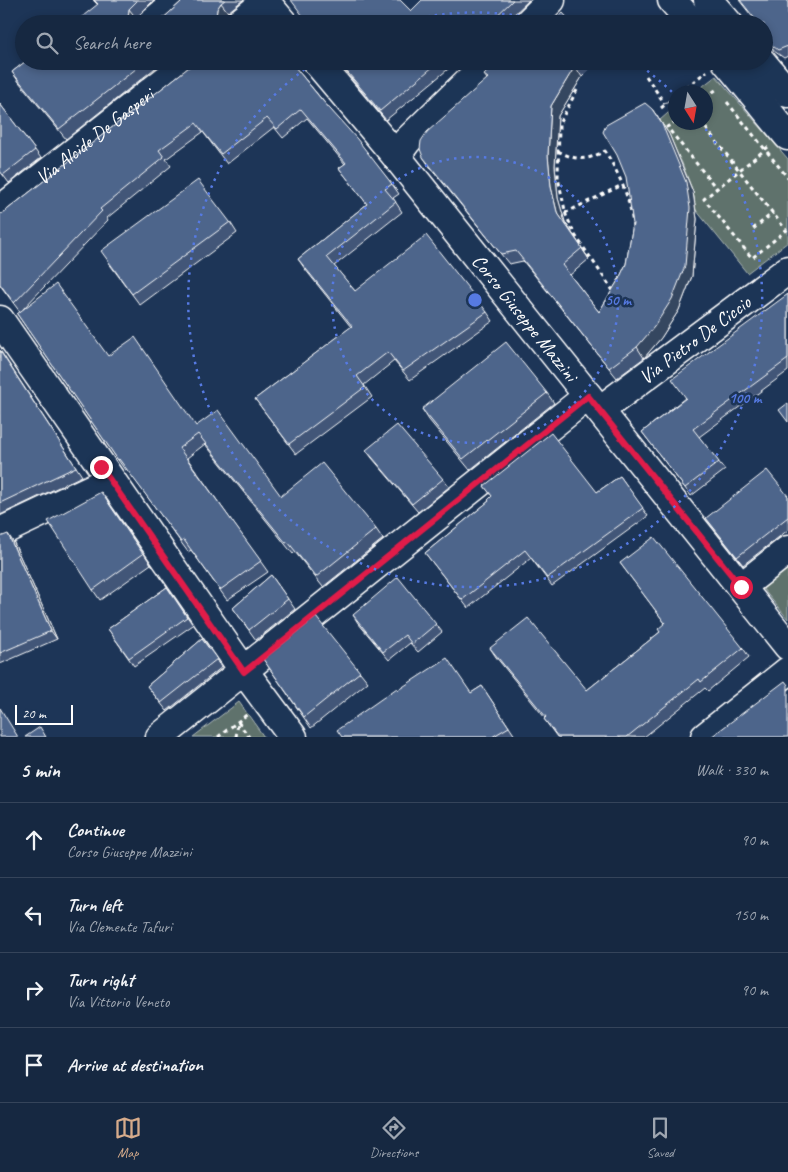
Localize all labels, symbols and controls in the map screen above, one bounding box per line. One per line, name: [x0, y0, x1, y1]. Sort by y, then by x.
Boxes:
search box: [15, 15, 773, 70]
icon: search: [33, 29, 61, 57]
text: Search here: [73, 31, 150, 55]
street label: Via Alcide De Gasperi: [31, 81, 160, 190]
north arrow: [668, 85, 713, 130]
street label: Corso Giuseppe Mazzini: [466, 249, 585, 388]
street label: Via Pietro De Ciccio: [634, 290, 757, 390]
centre of rings: [466, 291, 484, 309]
text: 50 m: [605, 291, 632, 310]
text: 100 m: [729, 389, 763, 408]
route end: [90, 456, 113, 479]
route start: [730, 576, 753, 599]
scale bar: [15, 702, 72, 725]
text: 20 m: [22, 705, 46, 722]
text: 5 min: [20, 757, 60, 783]
text: Walk · 330 m: [696, 760, 768, 780]
text: Continue: [67, 818, 124, 842]
icon: ahead: [20, 826, 48, 854]
text: 90 m: [741, 830, 768, 850]
text: Corso Giuseppe Mazzini: [67, 842, 191, 862]
text: Turn left: [67, 893, 122, 917]
icon: left: [20, 901, 48, 929]
text: 150 m: [734, 905, 768, 925]
text: Via Clemente Tafuri: [67, 917, 172, 937]
text: Turn right: [67, 968, 134, 992]
icon: right: [20, 976, 48, 1004]
text: 90 m: [741, 980, 768, 1000]
text: Via Vittorio Veneto: [67, 992, 169, 1012]
icon: arrive: [20, 1051, 48, 1079]
text: Arrive at destination: [67, 1053, 203, 1077]
tab: Map: [114, 1114, 142, 1161]
tab: Directions: [370, 1114, 418, 1161]
tab: Saved: [646, 1114, 674, 1161]

